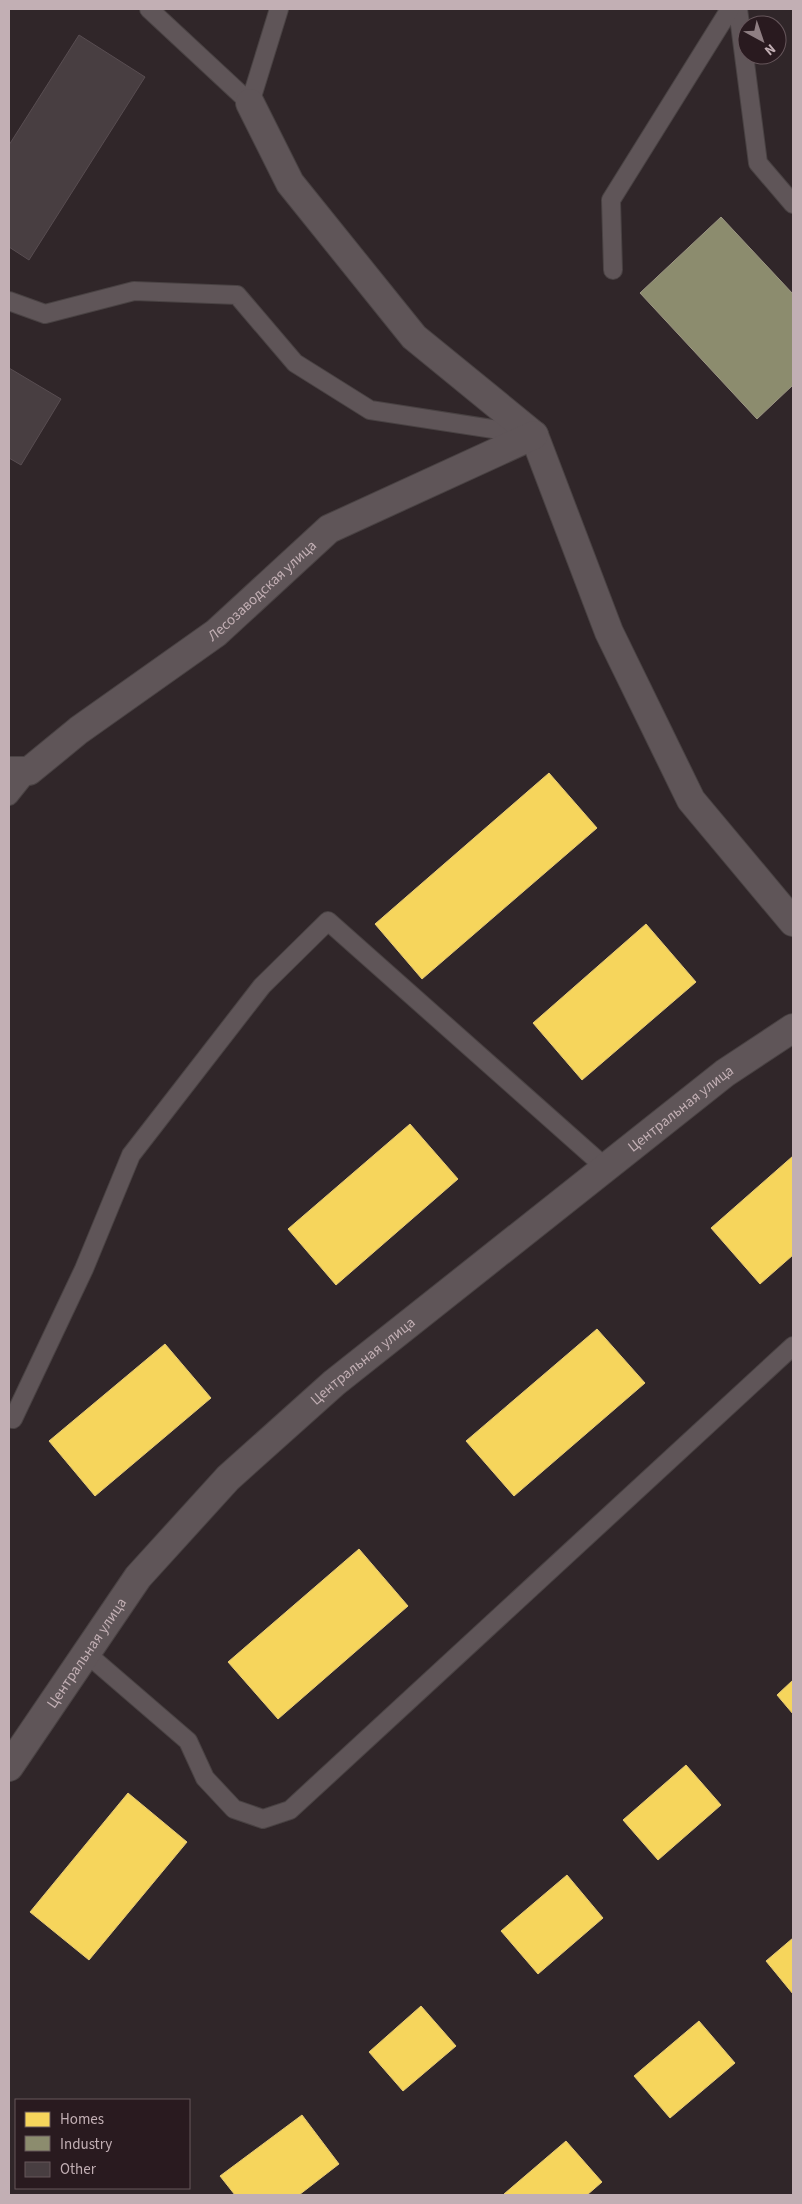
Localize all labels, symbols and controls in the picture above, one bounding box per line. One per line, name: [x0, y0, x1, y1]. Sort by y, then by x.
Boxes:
north arrow: [737, 15, 787, 65]
text: N: [760, 39, 780, 60]
street label: Лесозаводская улица: [203, 535, 321, 646]
street label: Центральная улица: [623, 1060, 738, 1157]
street label: Центральная улица: [306, 1312, 420, 1410]
street label: Центральная улица: [41, 1593, 132, 1712]
legend: [15, 2099, 190, 2189]
text: Homes: [60, 2109, 104, 2130]
text: Industry: [60, 2134, 112, 2155]
text: Other: [60, 2159, 97, 2180]

